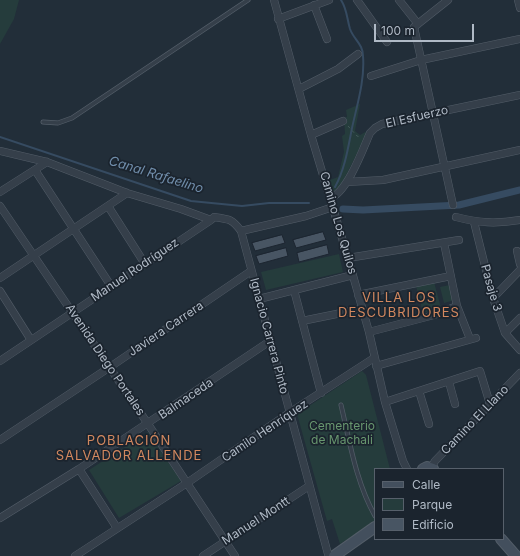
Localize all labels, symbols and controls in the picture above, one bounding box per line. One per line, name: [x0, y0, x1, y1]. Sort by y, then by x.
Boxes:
scale bar: [376, 16, 476, 42]
text: 100 m: [381, 23, 415, 38]
street label: El Esfuerzo: [384, 103, 450, 131]
water label: Canal Rafaelino: [107, 153, 205, 197]
street label: Camino Los Quilos: [316, 170, 360, 276]
street label: Manuel Rodríguez: [88, 235, 182, 305]
street label: Pasaje 3: [477, 263, 505, 313]
street label: Ignacio Carrera Pinto: [247, 276, 291, 396]
district label: VILLA LOS DESCUBRIDORES: [338, 290, 460, 321]
street label: Javiera Carrera: [126, 299, 206, 359]
street label: Avenida Diego Portales: [62, 302, 148, 418]
street label: Balmaceda: [156, 376, 216, 422]
street label: Camino El Llano: [438, 382, 512, 458]
street label: Camilo Henríquez: [219, 397, 311, 465]
park label: Cementerio de Machali: [309, 419, 375, 447]
district label: POBLACIÓN SALVADOR ALLENDE: [56, 433, 202, 464]
legend: [374, 468, 504, 540]
text: Calle: [412, 477, 440, 492]
street label: Manuel Montt: [219, 494, 293, 548]
text: Parque: [412, 497, 452, 512]
text: Edificio: [412, 517, 454, 532]

